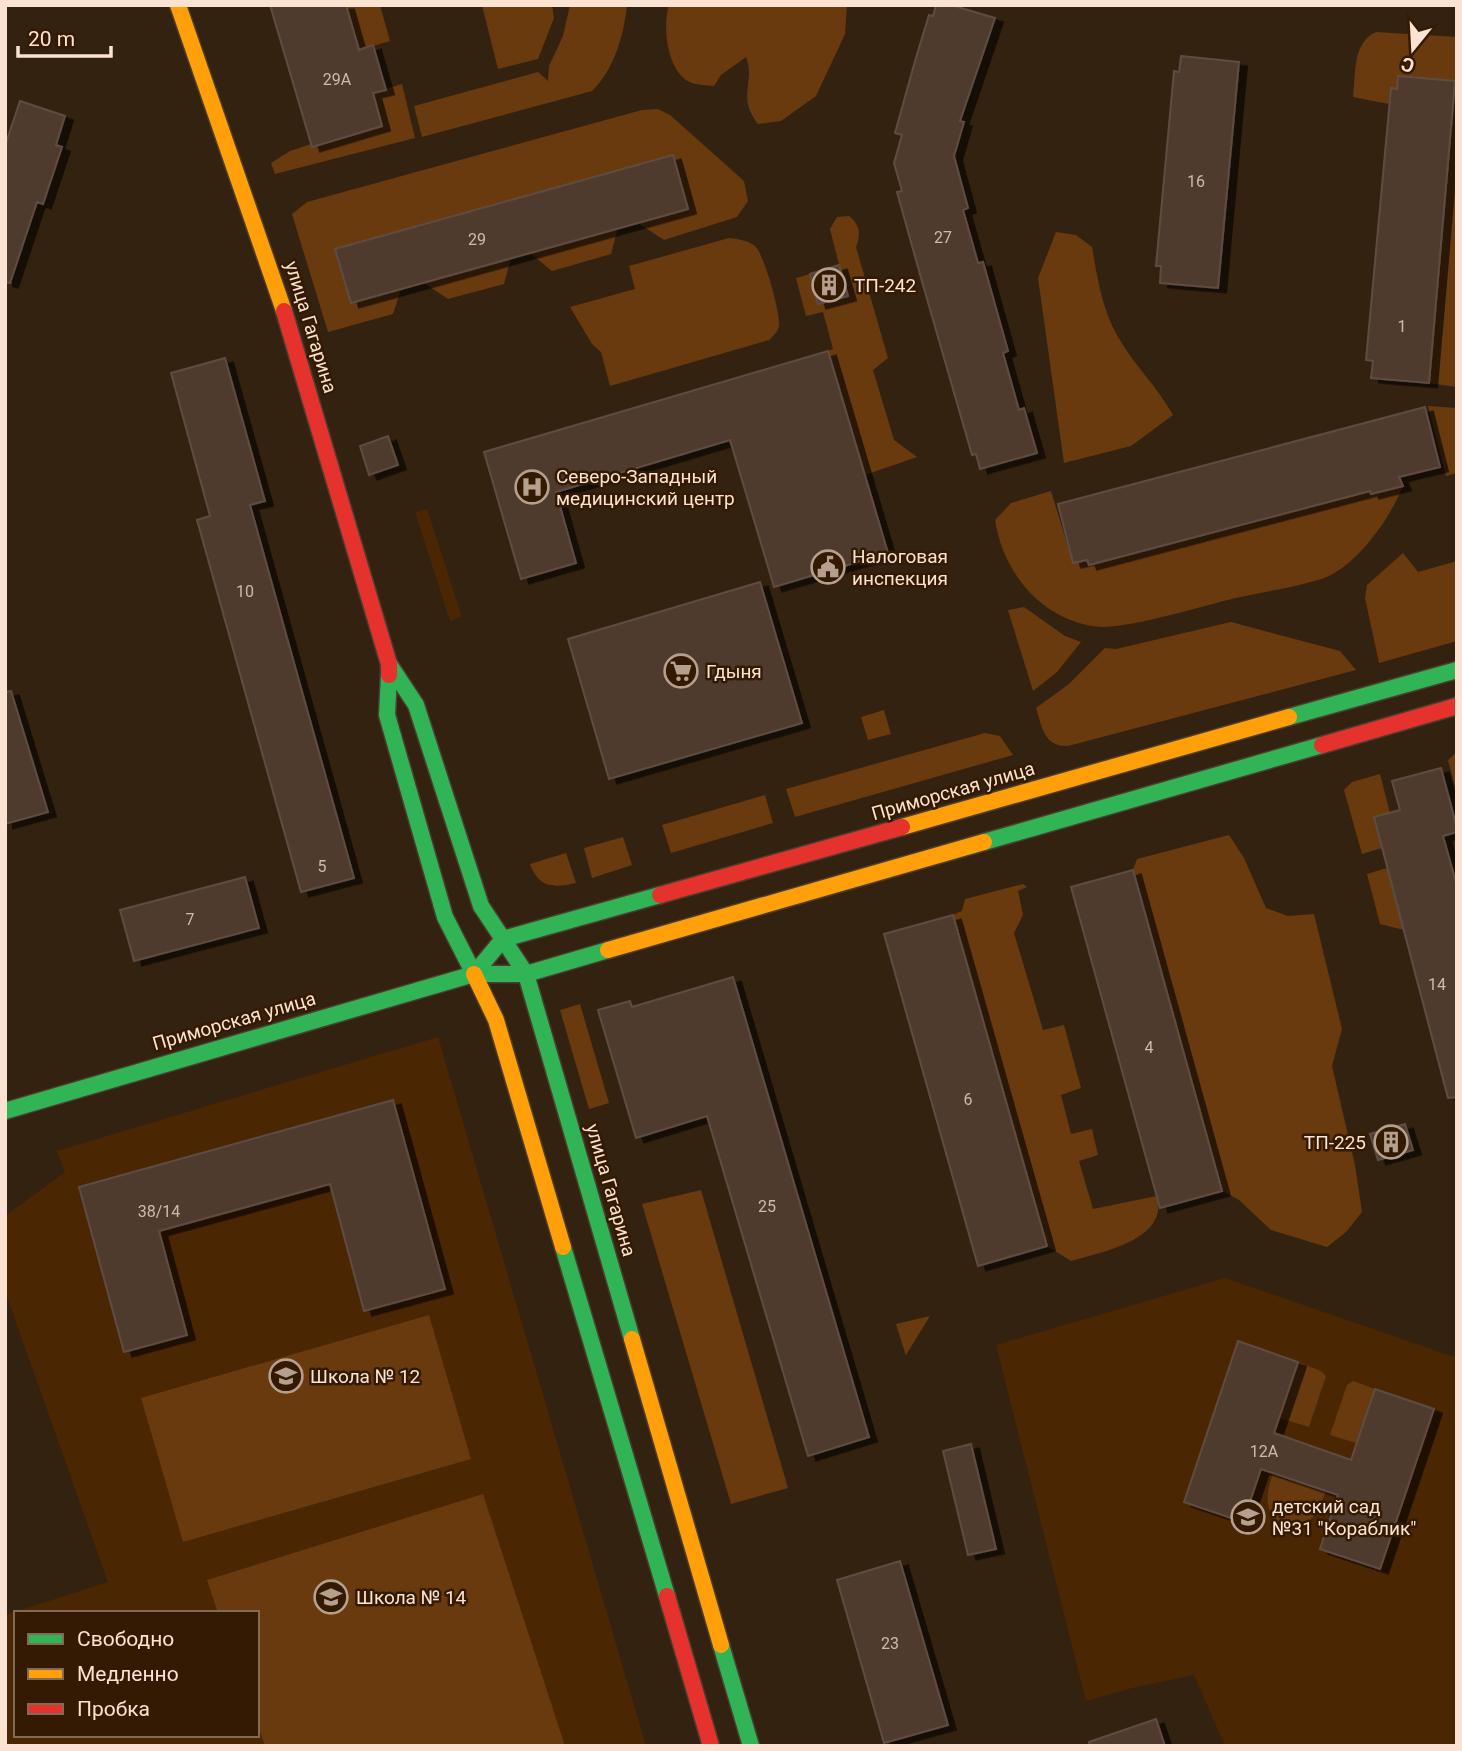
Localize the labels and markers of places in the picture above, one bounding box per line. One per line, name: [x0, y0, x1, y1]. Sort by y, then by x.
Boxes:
building icon: ТП-242: [810, 266, 848, 304]
place label: ТП-242: [854, 274, 916, 297]
place label: Северо-Западный медицинский центр: [556, 465, 735, 510]
hospital icon: Северо-Западный медицинский центр: [513, 468, 551, 506]
place label: Налоговая инспекция: [852, 545, 948, 590]
public building icon: Налоговая инспекция: [809, 548, 847, 586]
supermarket icon: Гдыня: [662, 652, 700, 690]
place label: Гдыня: [706, 660, 762, 683]
building icon: ТП-225: [1372, 1123, 1410, 1161]
place label: ТП-225: [1304, 1131, 1366, 1154]
school or university icon: Школа № 12: [267, 1357, 305, 1395]
place label: Школа № 12: [310, 1365, 420, 1388]
place label: детский сад №31 "Кораблик": [1272, 1495, 1416, 1540]
school or university icon: детский сад №31 "Кораблик": [1229, 1498, 1267, 1536]
school or university icon: Школа № 14: [312, 1578, 350, 1616]
place label: Школа № 14: [356, 1586, 467, 1609]

